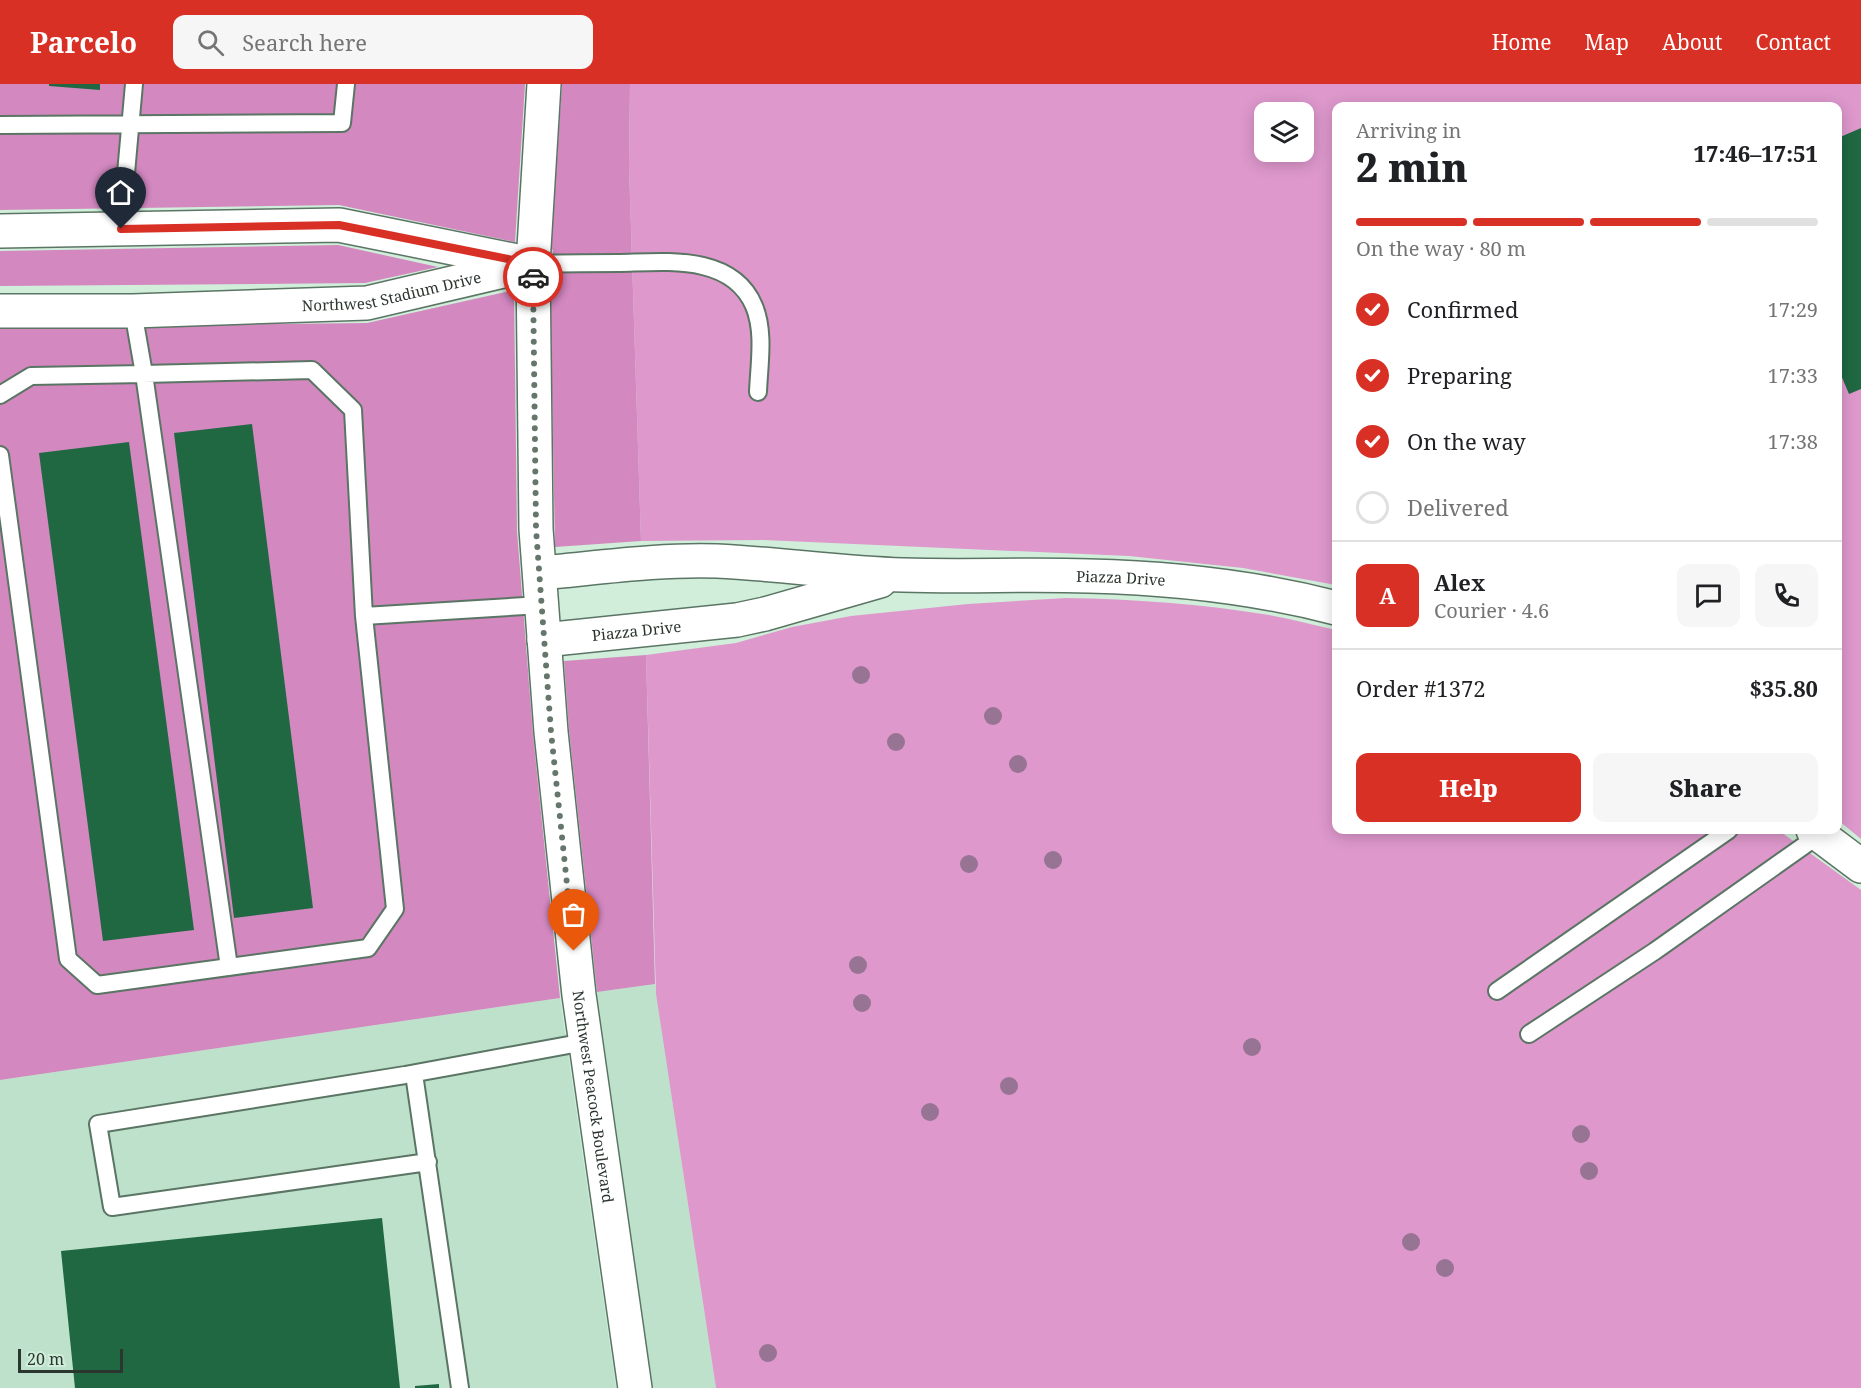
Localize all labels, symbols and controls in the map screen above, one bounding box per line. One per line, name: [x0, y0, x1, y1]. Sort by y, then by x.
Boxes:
search box: [173, 15, 593, 69]
text: Parcelo: [30, 23, 137, 61]
icon: search: [194, 26, 227, 59]
text: Search here: [242, 27, 367, 57]
text: Home: [1492, 28, 1552, 56]
text: Map: [1585, 28, 1629, 56]
text: About: [1662, 28, 1723, 56]
text: Contact: [1756, 28, 1831, 56]
map controls: [1254, 102, 1314, 162]
button: layers: [1254, 102, 1314, 162]
text: Arriving in: [1356, 117, 1461, 144]
text: 17:46–17:51: [1694, 138, 1818, 168]
text: 2 min: [1356, 140, 1468, 193]
pin: [95, 167, 146, 229]
icon: home: [104, 176, 137, 209]
text: On the way · 80 m: [1356, 235, 1526, 262]
courier: [503, 247, 563, 307]
icon: car: [517, 261, 550, 294]
street label: Northwest Stadium Drive: [302, 267, 483, 315]
icon: check: [1356, 293, 1389, 326]
text: Confirmed: [1407, 294, 1518, 324]
text: 17:29: [1768, 296, 1818, 323]
icon: check: [1356, 359, 1389, 392]
text: Preparing: [1407, 360, 1512, 390]
text: 17:33: [1768, 362, 1818, 389]
icon: check: [1356, 425, 1389, 458]
text: On the way: [1407, 426, 1526, 456]
text: 17:38: [1768, 428, 1818, 455]
text: Delivered: [1407, 492, 1509, 522]
button: chat: [1677, 564, 1740, 627]
button: phone: [1755, 564, 1818, 627]
street label: Piazza Drive: [1076, 566, 1166, 590]
text: Alex: [1434, 567, 1485, 597]
text: A: [1379, 580, 1396, 610]
text: Courier · 4.6: [1434, 597, 1549, 624]
street label: Piazza Drive: [591, 616, 682, 645]
text: Order #1372: [1356, 673, 1486, 703]
text: $35.80: [1749, 673, 1818, 703]
button: Help: [1356, 753, 1581, 822]
button: Share: [1593, 753, 1818, 822]
pin: [548, 889, 599, 951]
icon: bag: [557, 898, 590, 931]
street label: Northwest Peacock Boulevard: [568, 989, 619, 1204]
scale bar: [18, 1346, 123, 1374]
text: 20 m: [27, 1348, 64, 1370]

